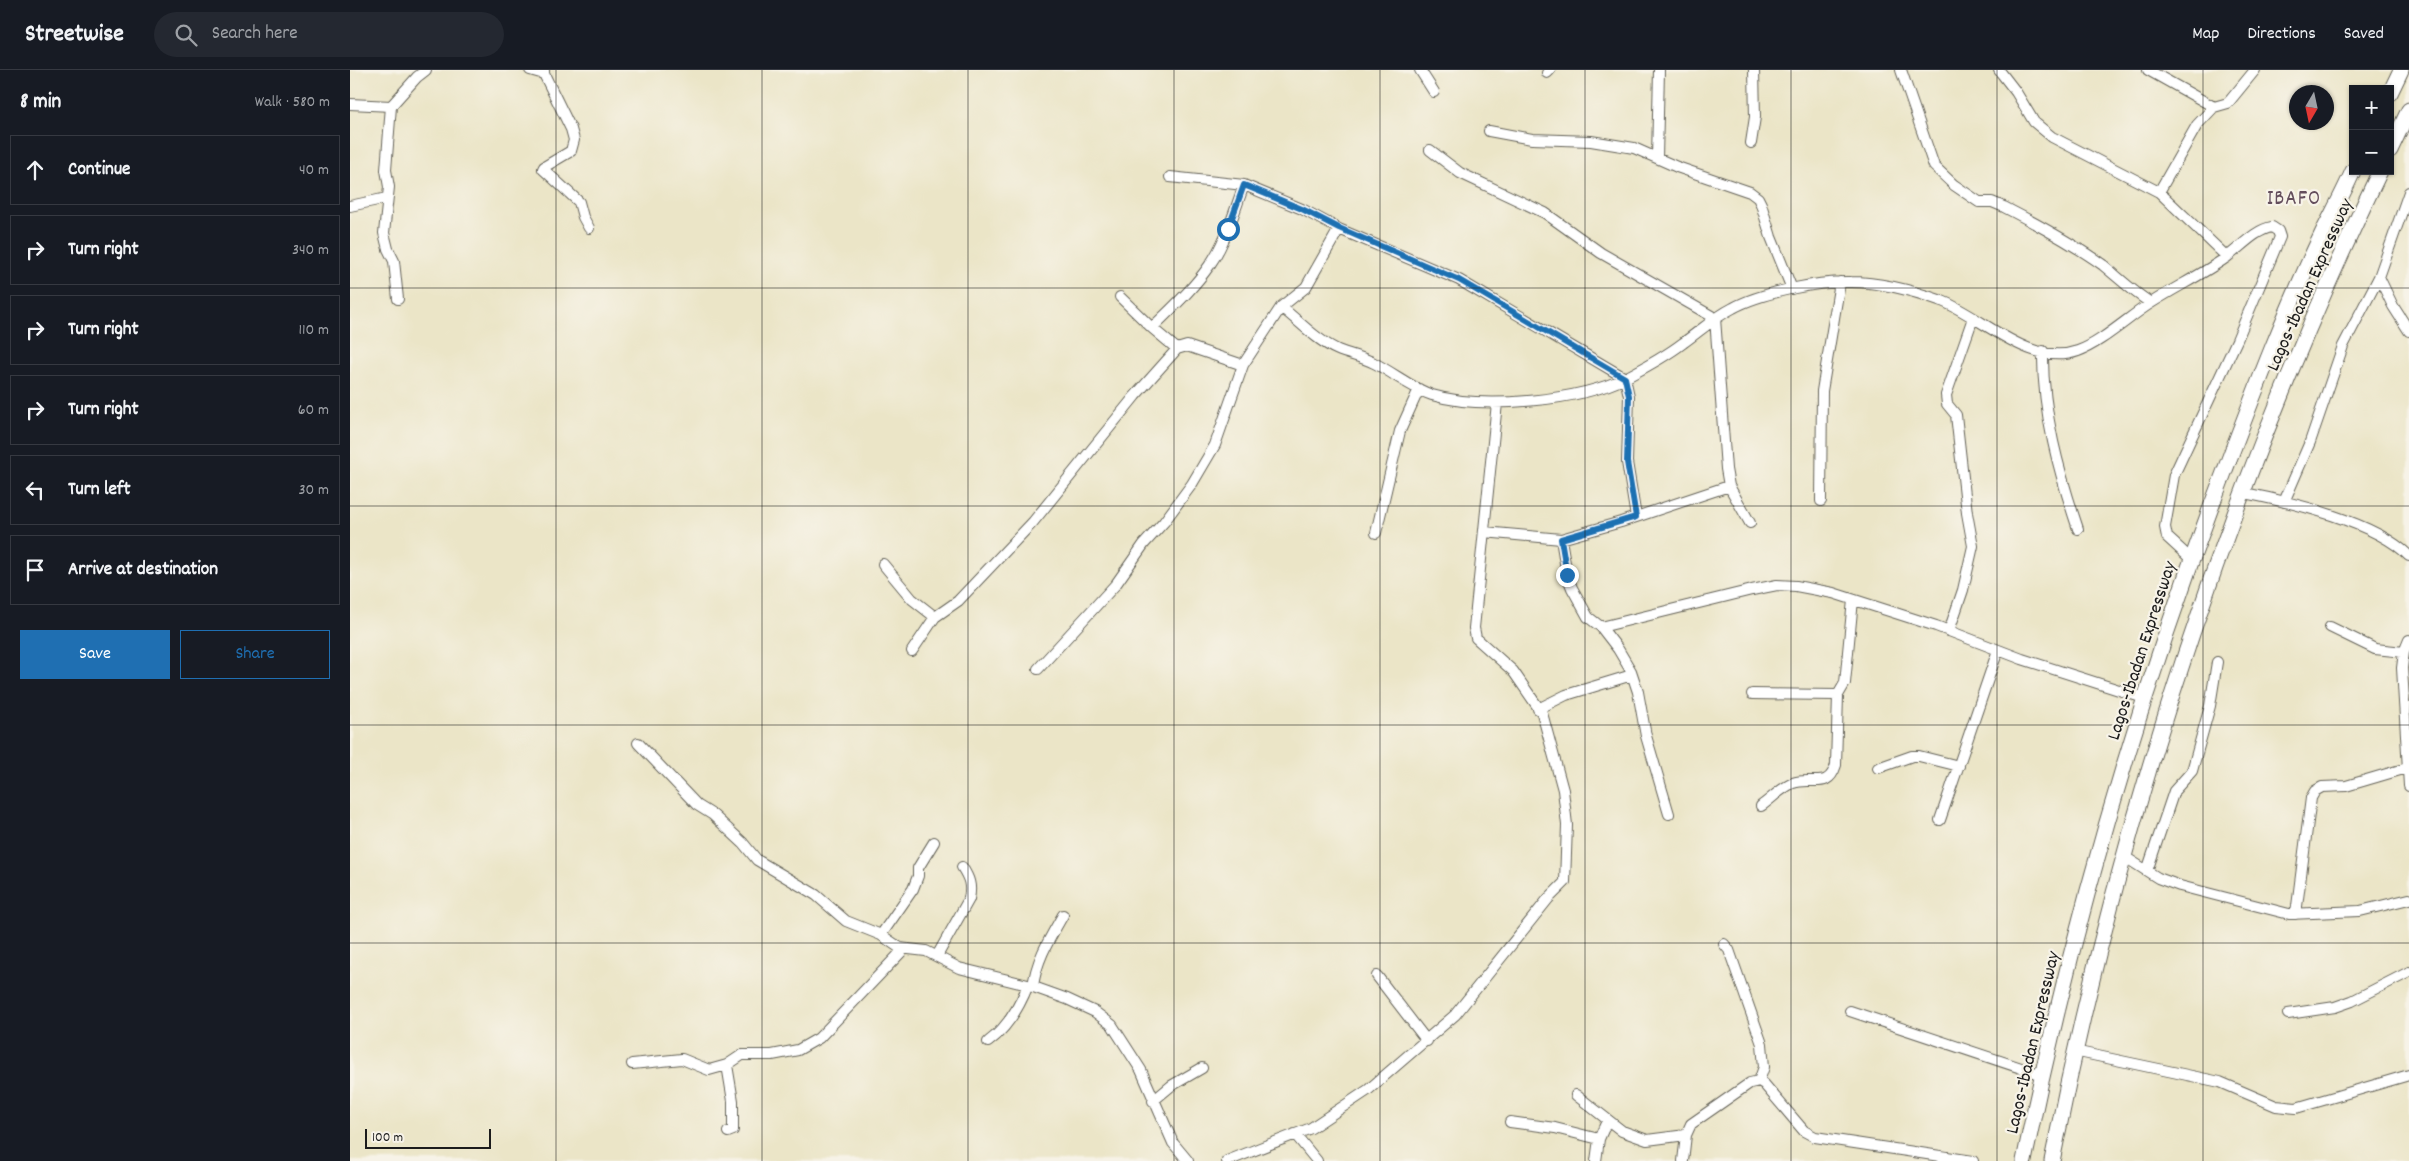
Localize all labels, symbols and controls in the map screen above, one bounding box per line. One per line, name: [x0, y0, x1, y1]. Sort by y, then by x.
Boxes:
search box: [154, 12, 504, 57]
text: Streetwise: [25, 18, 124, 52]
icon: search: [172, 21, 200, 49]
text: Search here: [212, 21, 298, 48]
text: Map: [2192, 22, 2219, 47]
text: Directions: [2247, 22, 2316, 47]
text: Saved: [2344, 22, 2384, 47]
north arrow: [2289, 85, 2334, 130]
map controls: [2349, 85, 2394, 175]
button: +: [2349, 85, 2394, 130]
text: 8 min: [20, 88, 61, 118]
text: Walk · 580 m: [255, 91, 330, 114]
button: −: [2349, 130, 2394, 175]
icon: ahead: [21, 156, 49, 184]
text: Continue: [68, 157, 130, 184]
text: 40 m: [299, 159, 329, 182]
district label: IBAFO: [2267, 185, 2321, 215]
street label: Lagos-Ibadan Expressway: [2261, 194, 2362, 376]
route start: [1217, 218, 1240, 241]
icon: right: [21, 236, 49, 264]
text: Turn right: [68, 237, 139, 264]
text: 340 m: [292, 239, 329, 262]
icon: right: [21, 316, 49, 344]
text: Turn right: [68, 317, 139, 344]
text: 110 m: [299, 319, 329, 342]
icon: right: [21, 396, 49, 424]
text: Turn right: [68, 397, 139, 424]
text: 60 m: [298, 399, 329, 422]
icon: left: [21, 476, 49, 504]
text: Turn left: [68, 477, 131, 504]
text: 30 m: [299, 479, 329, 502]
icon: arrive: [21, 556, 49, 584]
text: Arrive at destination: [68, 557, 218, 584]
street label: Lagos-Ibadan Expressway: [2102, 558, 2185, 744]
route end: [1556, 564, 1579, 587]
button: Save: [20, 630, 170, 679]
button: Share: [180, 630, 330, 679]
street label: Lagos-Ibadan Expressway: [2000, 949, 2069, 1137]
scale bar: [365, 1126, 491, 1149]
text: 100 m: [372, 1128, 403, 1148]

